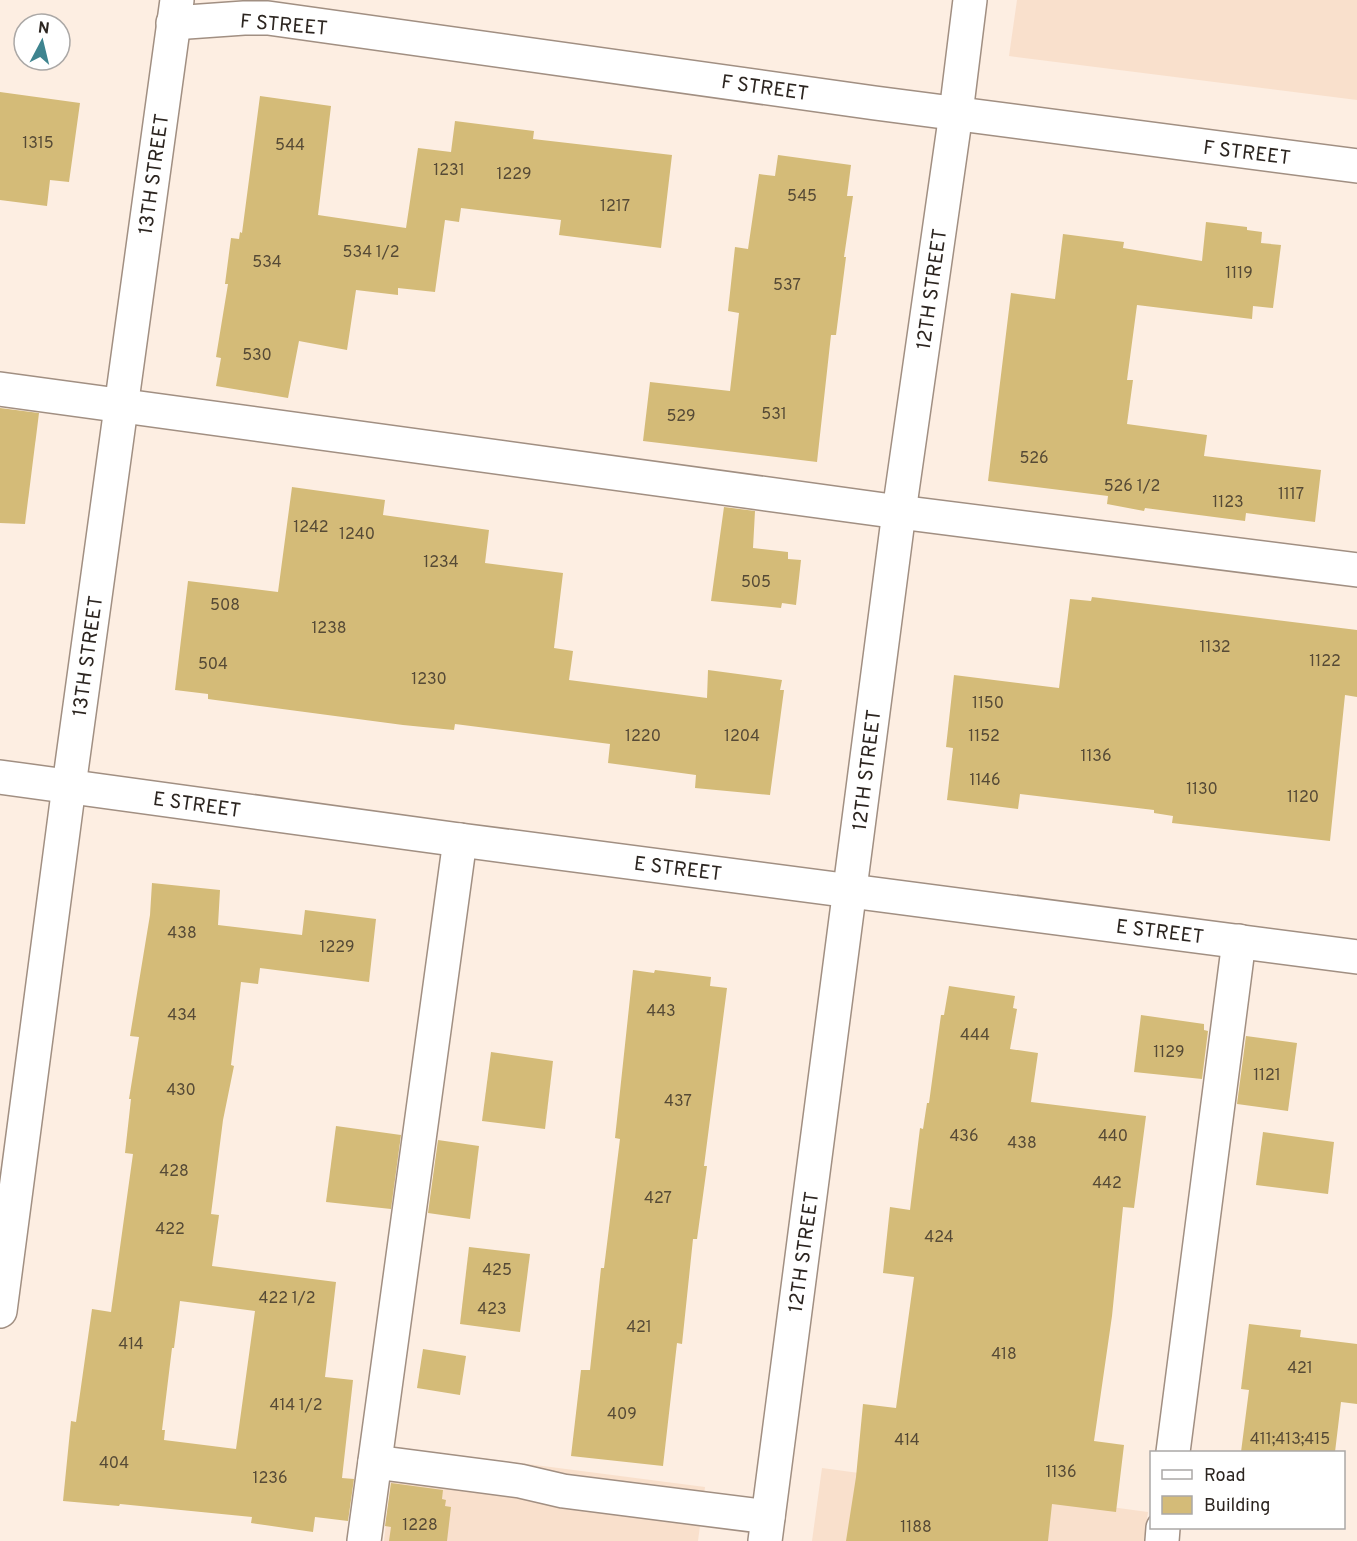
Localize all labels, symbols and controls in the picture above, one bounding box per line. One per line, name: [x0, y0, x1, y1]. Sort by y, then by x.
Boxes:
street label: F STREET: [239, 9, 329, 43]
north arrow: [12, 12, 72, 72]
text: N: [37, 18, 51, 40]
street label: F STREET: [719, 70, 810, 108]
street label: 13TH STREET: [134, 112, 176, 236]
house number: 1315: [22, 134, 54, 154]
house number: 544: [275, 136, 305, 156]
street label: F STREET: [1202, 136, 1292, 172]
house number: 1231: [433, 161, 465, 181]
house number: 1229: [496, 165, 532, 185]
house number: 545: [787, 187, 817, 207]
house number: 1217: [600, 197, 630, 217]
street label: 12TH STREET: [912, 227, 954, 351]
house number: 534 1/2: [343, 243, 399, 263]
house number: 534: [252, 253, 282, 273]
house number: 1119: [1225, 264, 1253, 284]
house number: 537: [773, 276, 801, 296]
house number: 530: [242, 346, 272, 366]
house number: 531: [761, 405, 787, 425]
house number: 529: [666, 407, 696, 427]
house number: 526: [1019, 449, 1049, 469]
house number: 526 1/2: [1104, 477, 1160, 497]
house number: 1117: [1278, 485, 1304, 505]
house number: 1123: [1212, 493, 1244, 513]
house number: 1242: [293, 518, 329, 538]
house number: 1240: [339, 525, 375, 545]
house number: 1234: [423, 553, 459, 573]
house number: 505: [741, 573, 771, 593]
street label: 13TH STREET: [68, 594, 110, 718]
house number: 508: [210, 596, 240, 616]
house number: 1238: [311, 619, 347, 639]
house number: 1132: [1199, 638, 1231, 658]
house number: 1122: [1309, 652, 1341, 672]
house number: 504: [198, 655, 228, 675]
house number: 1230: [411, 670, 447, 690]
house number: 1150: [972, 694, 1004, 714]
street label: 12TH STREET: [848, 708, 888, 832]
house number: 1220: [625, 727, 661, 747]
house number: 1204: [724, 727, 760, 747]
house number: 1152: [968, 727, 1000, 747]
house number: 1136: [1080, 747, 1112, 767]
house number: 1146: [969, 771, 1001, 791]
house number: 1130: [1186, 780, 1218, 800]
street label: E STREET: [151, 787, 242, 825]
house number: 1120: [1287, 788, 1319, 808]
street label: E STREET: [632, 852, 723, 888]
street label: E STREET: [1114, 915, 1205, 951]
house number: 438: [167, 924, 197, 944]
house number: 1229: [319, 938, 355, 958]
house number: 443: [646, 1002, 676, 1022]
house number: 434: [167, 1006, 197, 1026]
house number: 444: [960, 1026, 990, 1046]
house number: 1129: [1153, 1043, 1185, 1063]
house number: 1121: [1253, 1066, 1281, 1086]
house number: 430: [166, 1081, 196, 1101]
house number: 437: [664, 1092, 692, 1112]
house number: 436: [949, 1127, 979, 1147]
house number: 440: [1098, 1127, 1128, 1147]
house number: 438: [1007, 1134, 1037, 1154]
house number: 428: [159, 1162, 189, 1182]
house number: 442: [1092, 1174, 1122, 1194]
house number: 427: [644, 1189, 672, 1209]
street label: 12TH STREET: [784, 1190, 826, 1314]
house number: 422: [155, 1220, 185, 1240]
house number: 424: [924, 1228, 954, 1248]
house number: 425: [482, 1261, 512, 1281]
house number: 422 1/2: [259, 1289, 315, 1309]
house number: 423: [477, 1300, 507, 1320]
house number: 421: [626, 1318, 652, 1338]
house number: 414: [118, 1335, 144, 1355]
house number: 418: [991, 1345, 1017, 1365]
house number: 421: [1287, 1359, 1313, 1379]
house number: 414 1/2: [270, 1396, 322, 1416]
house number: 409: [607, 1405, 637, 1425]
house number: 411;413;415: [1250, 1430, 1330, 1450]
house number: 414: [894, 1431, 920, 1451]
legend: [1150, 1451, 1345, 1529]
house number: 404: [99, 1454, 129, 1474]
house number: 1136: [1045, 1463, 1077, 1483]
text: Road: [1204, 1465, 1246, 1488]
house number: 1236: [253, 1469, 287, 1489]
text: Building: [1204, 1495, 1270, 1518]
house number: 1228: [402, 1516, 438, 1536]
house number: 1188: [900, 1518, 932, 1538]

